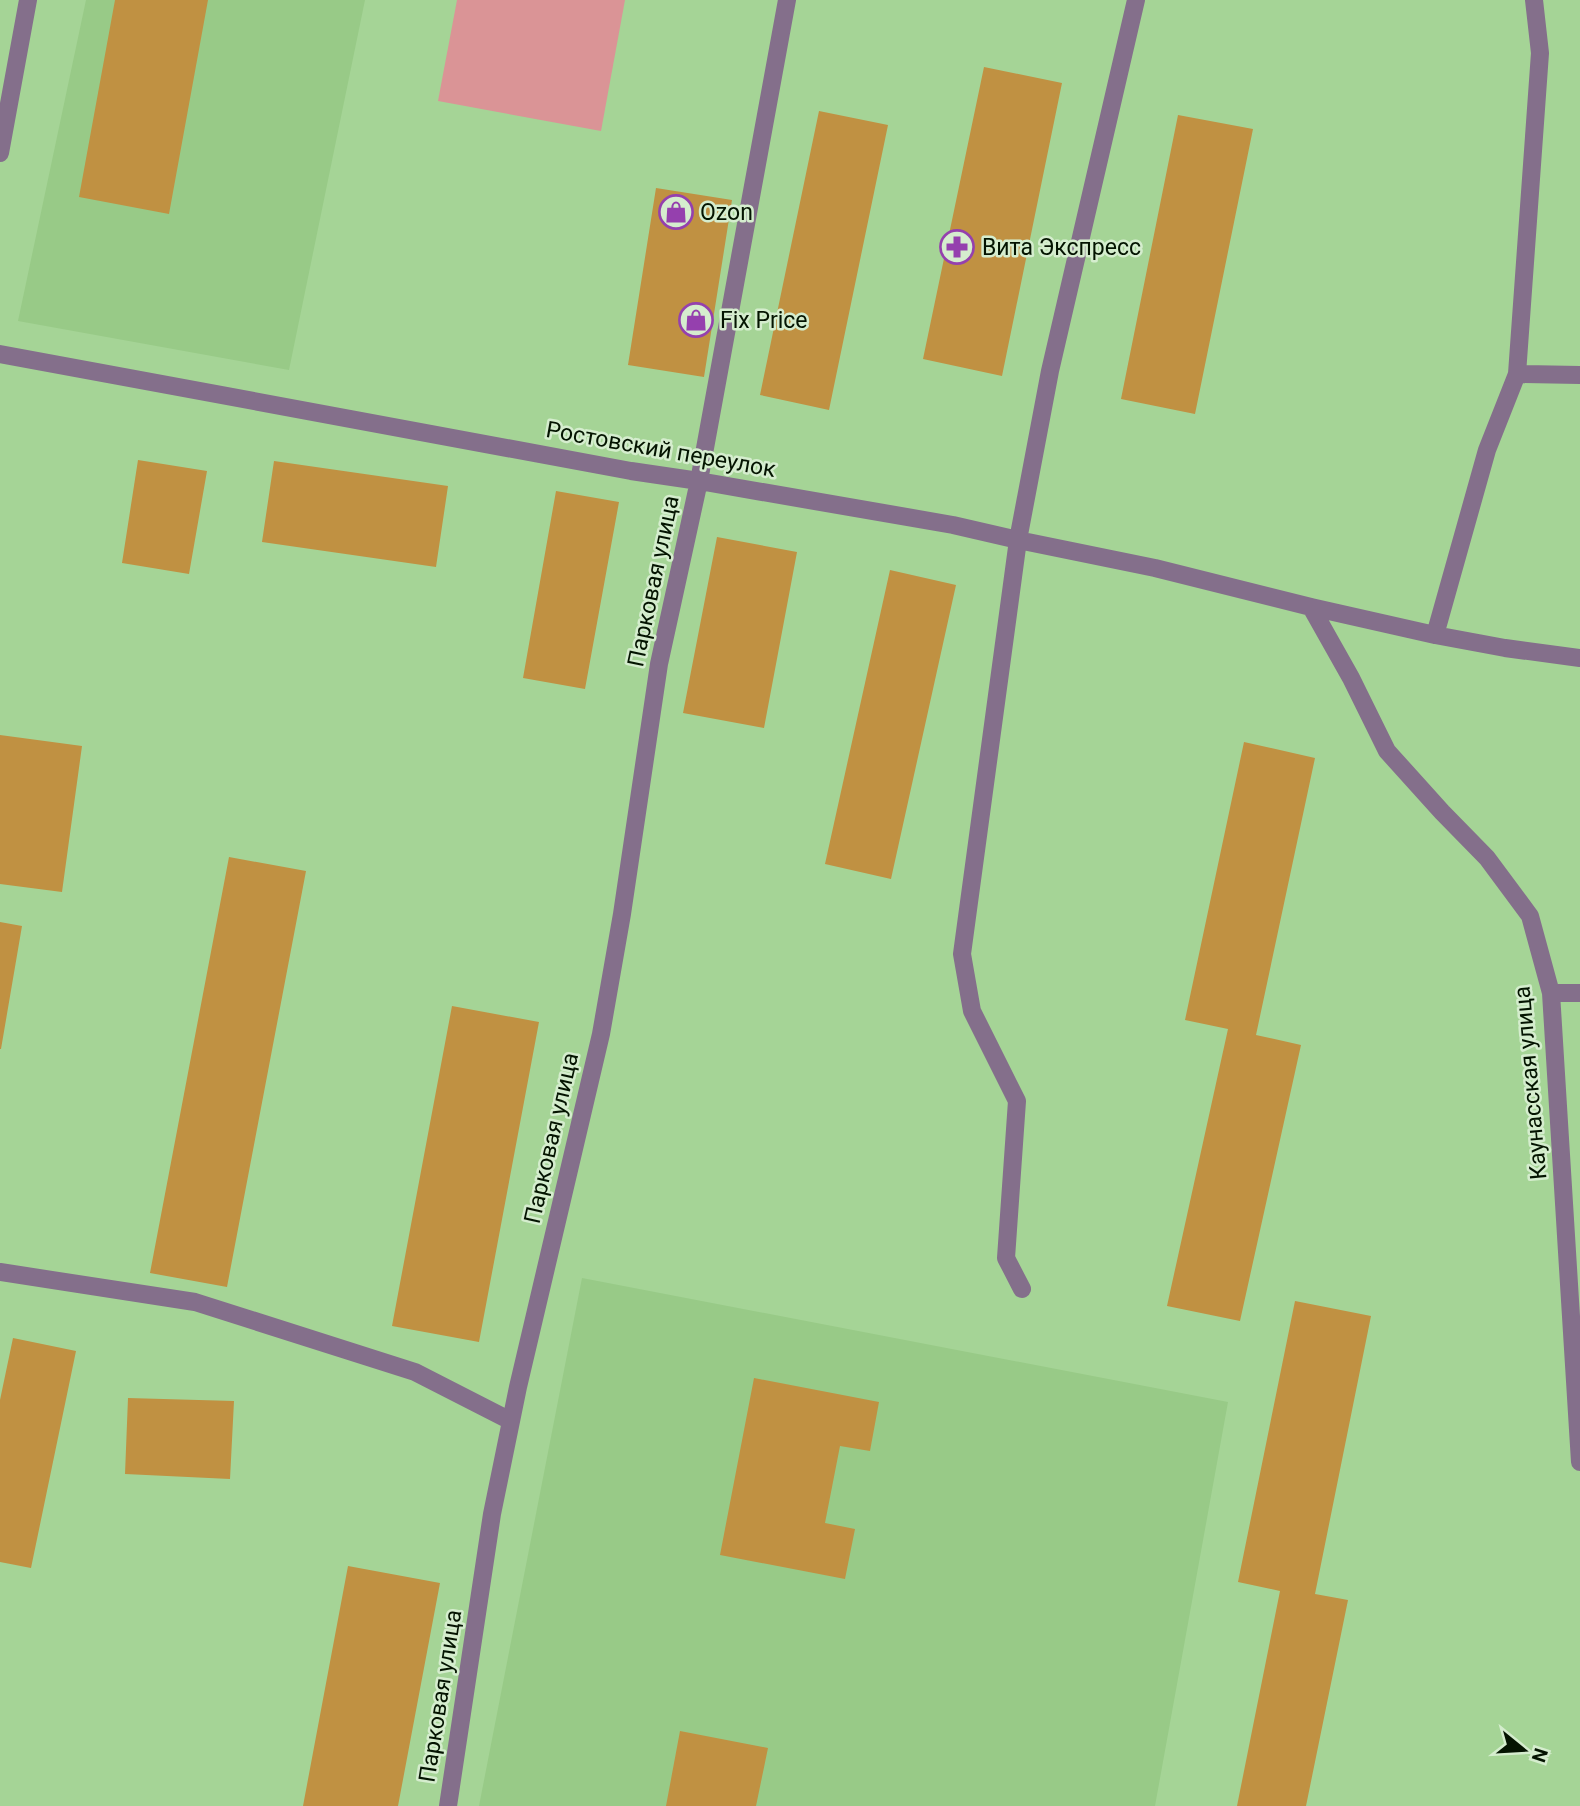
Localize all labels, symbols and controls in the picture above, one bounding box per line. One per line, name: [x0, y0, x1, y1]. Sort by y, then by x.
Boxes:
shop icon: Ozon: [657, 193, 695, 231]
place label: Ozon: [700, 199, 753, 226]
pharmacy icon: Вита Экспресс: [938, 228, 976, 266]
place label: Вита Экспресс: [982, 234, 1141, 261]
shop icon: Fix Price: [677, 301, 715, 339]
place label: Fix Price: [720, 307, 808, 334]
street label: Ростовский переулок: [544, 416, 778, 483]
street label: Парковая улица: [622, 493, 685, 669]
street label: Каунасская улица: [1509, 985, 1552, 1181]
street label: Парковая улица: [519, 1050, 584, 1226]
street label: Парковая улица: [414, 1608, 467, 1784]
north arrow: [1489, 1715, 1559, 1785]
text: N: [1527, 1745, 1553, 1765]

